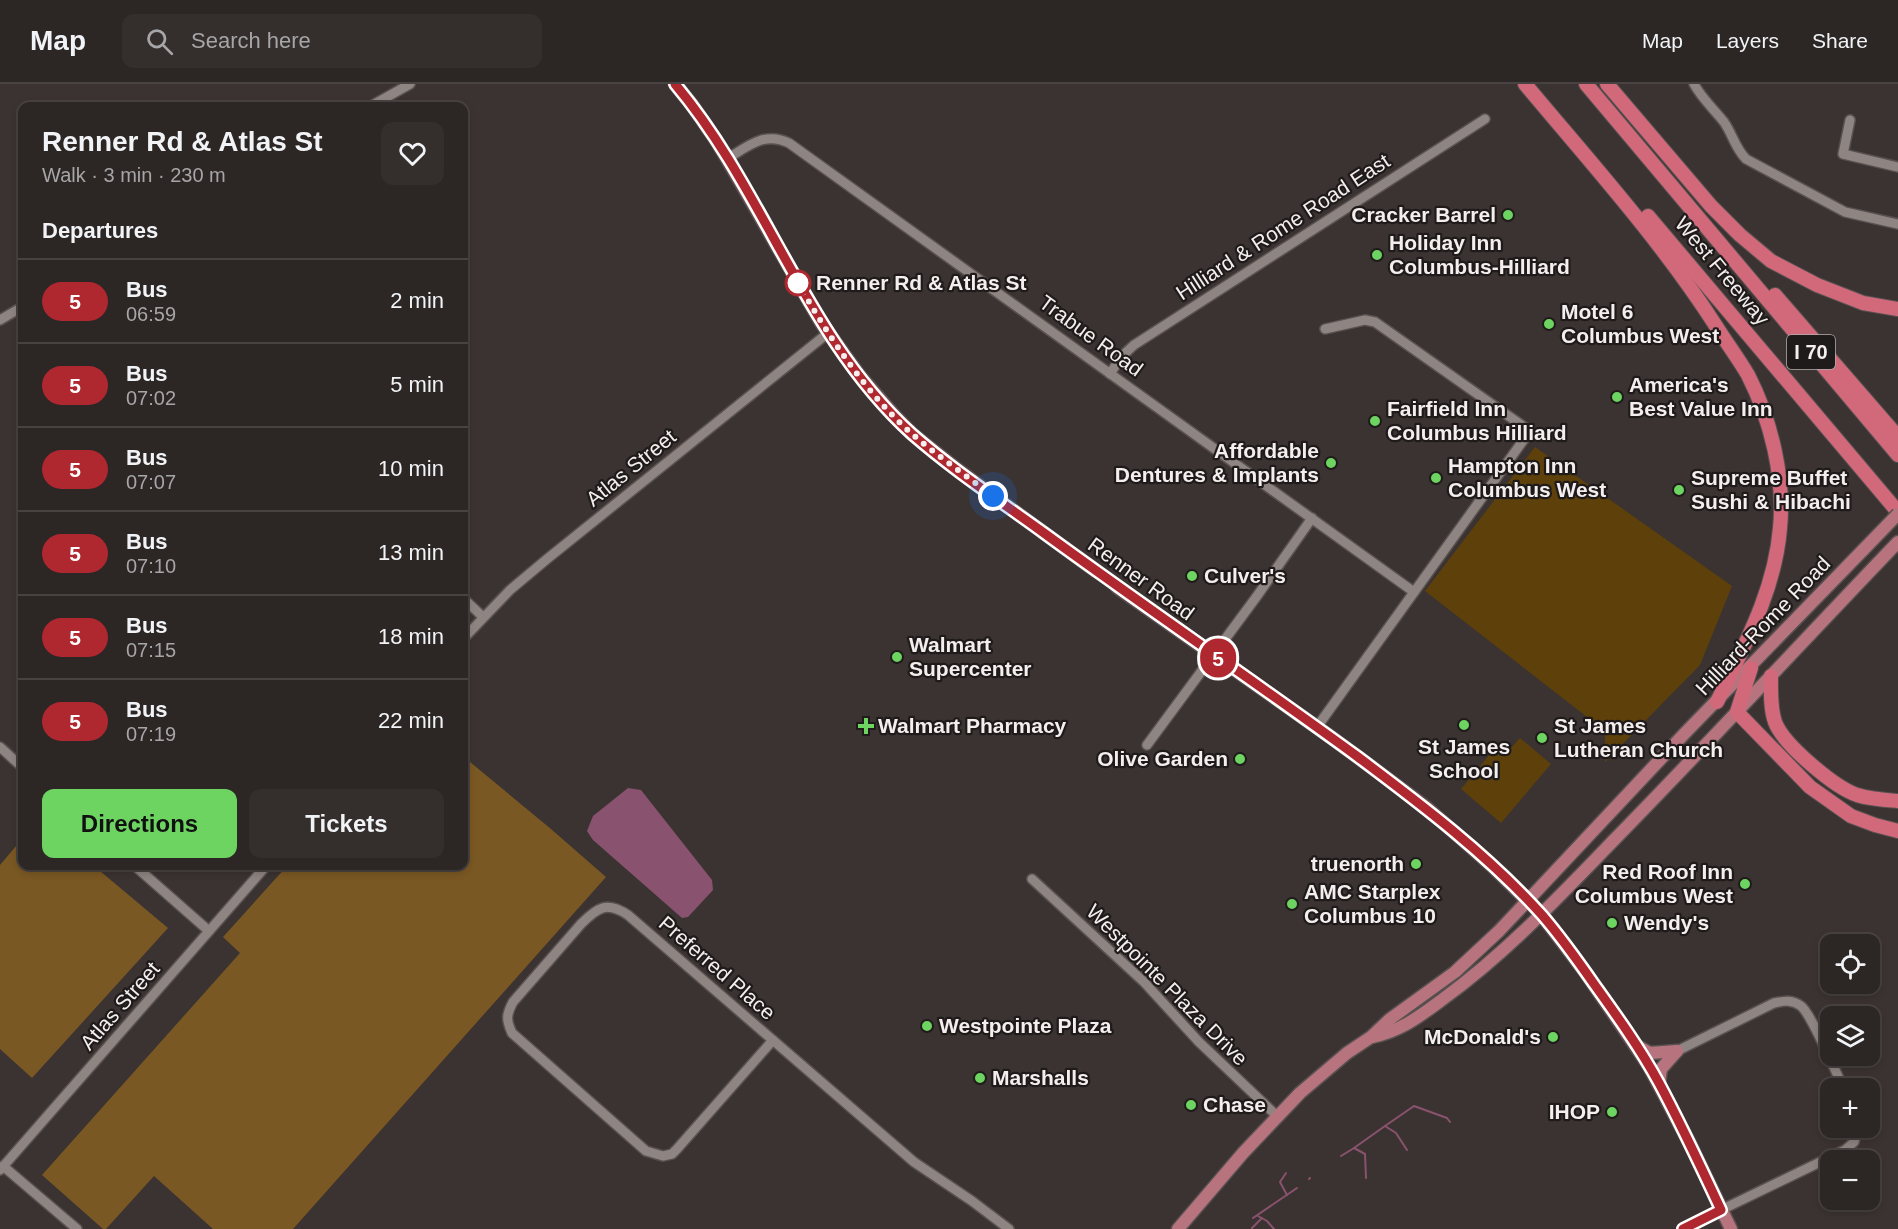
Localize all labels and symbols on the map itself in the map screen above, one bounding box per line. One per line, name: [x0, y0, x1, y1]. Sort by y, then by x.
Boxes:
street label: Hilliard & Rome Road East: [1172, 149, 1394, 304]
place label: Cracker Barrel: [1351, 203, 1496, 226]
marker: Cracker Barrel: [1501, 208, 1515, 222]
street label: West Freeway: [1671, 212, 1775, 330]
place label: Holiday Inn Columbus-Hilliard: [1389, 231, 1570, 278]
marker: Holiday Inn Columbus-Hilliard: [1370, 248, 1384, 262]
marker: Renner Rd & Atlas St: [785, 270, 811, 296]
place label: Renner Rd & Atlas St: [816, 271, 1026, 294]
street label: Trabue Road: [1035, 290, 1147, 381]
place label: Motel 6 Columbus West: [1561, 300, 1719, 347]
marker: Motel 6 Columbus West: [1542, 317, 1556, 331]
road number: I 70: [1787, 335, 1835, 369]
place label: America's Best Value Inn: [1629, 373, 1773, 420]
marker: America's Best Value Inn: [1610, 390, 1624, 404]
place label: Fairfield Inn Columbus Hilliard: [1387, 397, 1567, 444]
marker: Fairfield Inn Columbus Hilliard: [1368, 414, 1382, 428]
street label: Atlas Street: [581, 424, 680, 511]
place label: Affordable Dentures & Implants: [1115, 439, 1319, 486]
place label: Hampton Inn Columbus West: [1448, 454, 1606, 501]
marker: Affordable Dentures & Implants: [1324, 456, 1338, 470]
place label: Supreme Buffet Sushi & Hibachi: [1691, 466, 1851, 513]
marker: Hampton Inn Columbus West: [1429, 471, 1443, 485]
your location: [978, 481, 1008, 511]
marker: Supreme Buffet Sushi & Hibachi: [1672, 483, 1686, 497]
street label: Renner Road: [1084, 533, 1199, 625]
street label: Hilliard-Rome Road: [1691, 552, 1835, 700]
place label: Culver's: [1204, 564, 1286, 587]
marker: Culver's: [1185, 569, 1199, 583]
place label: Walmart Supercenter: [909, 633, 1032, 680]
line badge: 5: [1198, 638, 1238, 678]
marker: Walmart Supercenter: [890, 650, 904, 664]
place label: Walmart Pharmacy: [878, 714, 1067, 737]
place label: St James Lutheran Church: [1554, 714, 1723, 761]
marker: St James School: [1457, 718, 1471, 732]
marker: Walmart Pharmacy: [859, 719, 873, 733]
marker: St James Lutheran Church: [1535, 731, 1549, 745]
place label: St James School: [1418, 735, 1510, 782]
place label: Olive Garden: [1097, 747, 1228, 770]
marker: Olive Garden: [1233, 752, 1247, 766]
place label: truenorth: [1311, 852, 1404, 875]
marker: truenorth: [1409, 857, 1423, 871]
place label: Red Roof Inn Columbus West: [1575, 860, 1733, 907]
marker: Red Roof Inn Columbus West: [1738, 877, 1752, 891]
place label: AMC Starplex Columbus 10: [1304, 880, 1441, 927]
marker: AMC Starplex Columbus 10: [1285, 897, 1299, 911]
street label: Westpointe Plaza Drive: [1082, 899, 1253, 1070]
street label: Preferred Place: [655, 911, 780, 1024]
place label: Wendy's: [1624, 911, 1709, 934]
marker: Wendy's: [1605, 916, 1619, 930]
street label: Atlas Street: [75, 957, 164, 1054]
place label: Westpointe Plaza: [939, 1014, 1112, 1037]
marker: Westpointe Plaza: [920, 1019, 934, 1033]
place label: McDonald's: [1424, 1025, 1541, 1048]
marker: McDonald's: [1546, 1030, 1560, 1044]
place label: Marshalls: [992, 1066, 1089, 1089]
marker: Marshalls: [973, 1071, 987, 1085]
place label: Chase: [1203, 1093, 1266, 1116]
marker: Chase: [1184, 1098, 1198, 1112]
place label: IHOP: [1549, 1100, 1600, 1123]
marker: IHOP: [1605, 1105, 1619, 1119]

